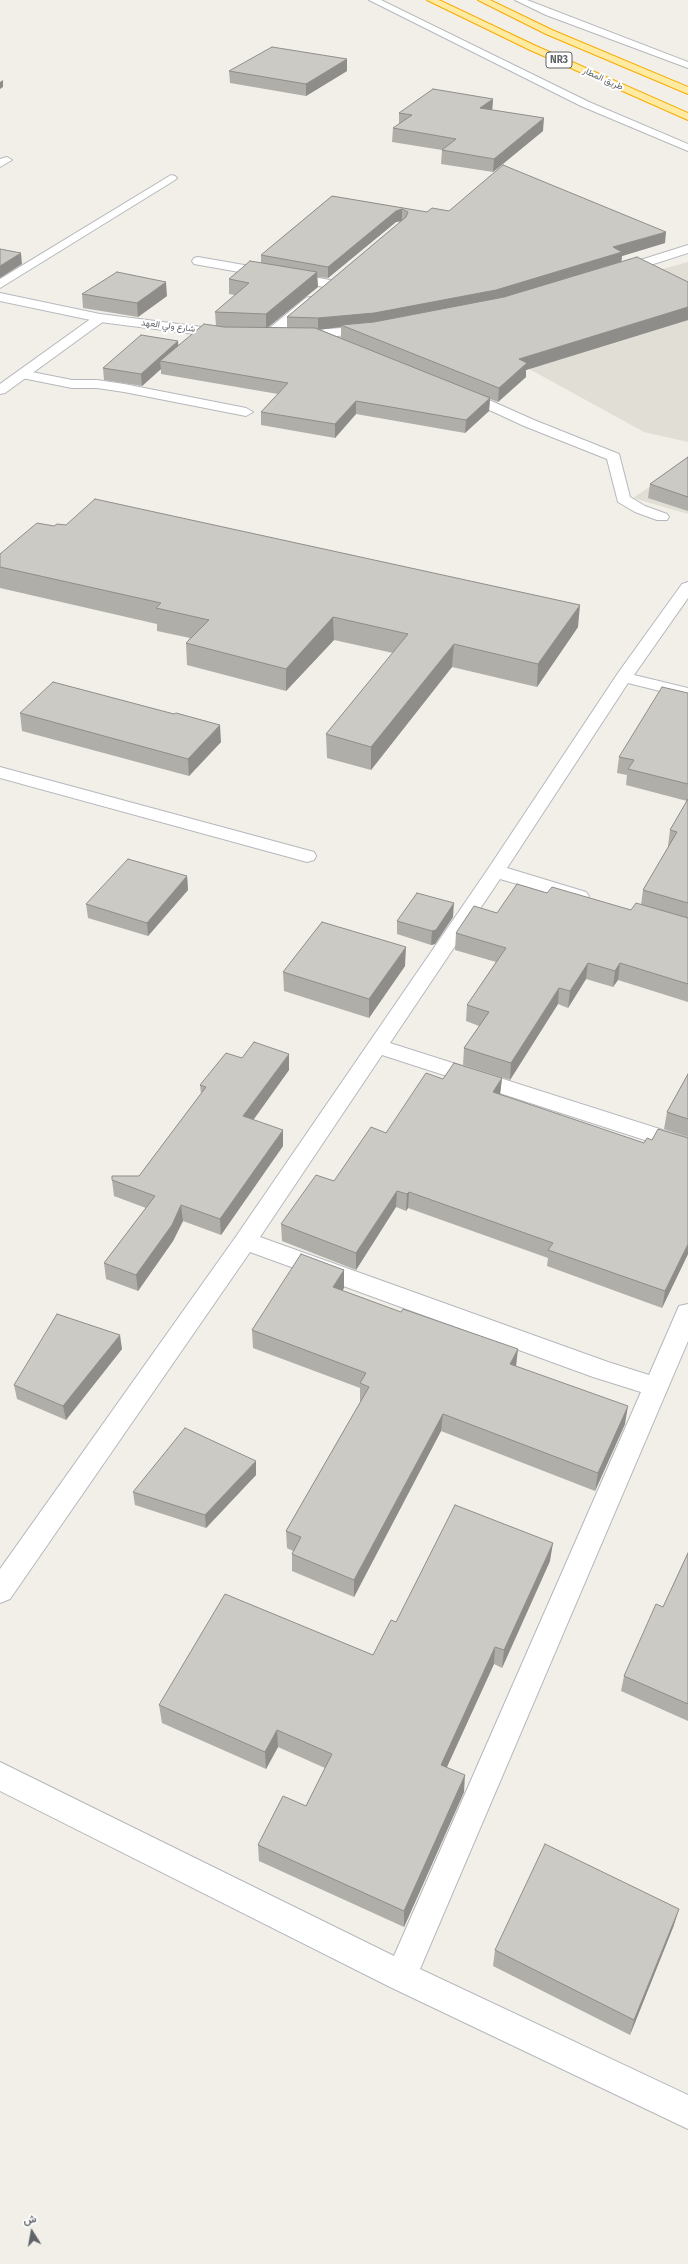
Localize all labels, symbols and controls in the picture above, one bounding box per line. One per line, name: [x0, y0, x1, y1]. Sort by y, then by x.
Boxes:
road number: NR3: [546, 52, 572, 68]
street label: طريق المطار: [581, 65, 625, 93]
street label: شارع ولي العهد: [140, 317, 196, 335]
north arrow: [12, 2212, 52, 2252]
text: ش: [22, 2212, 37, 2227]

